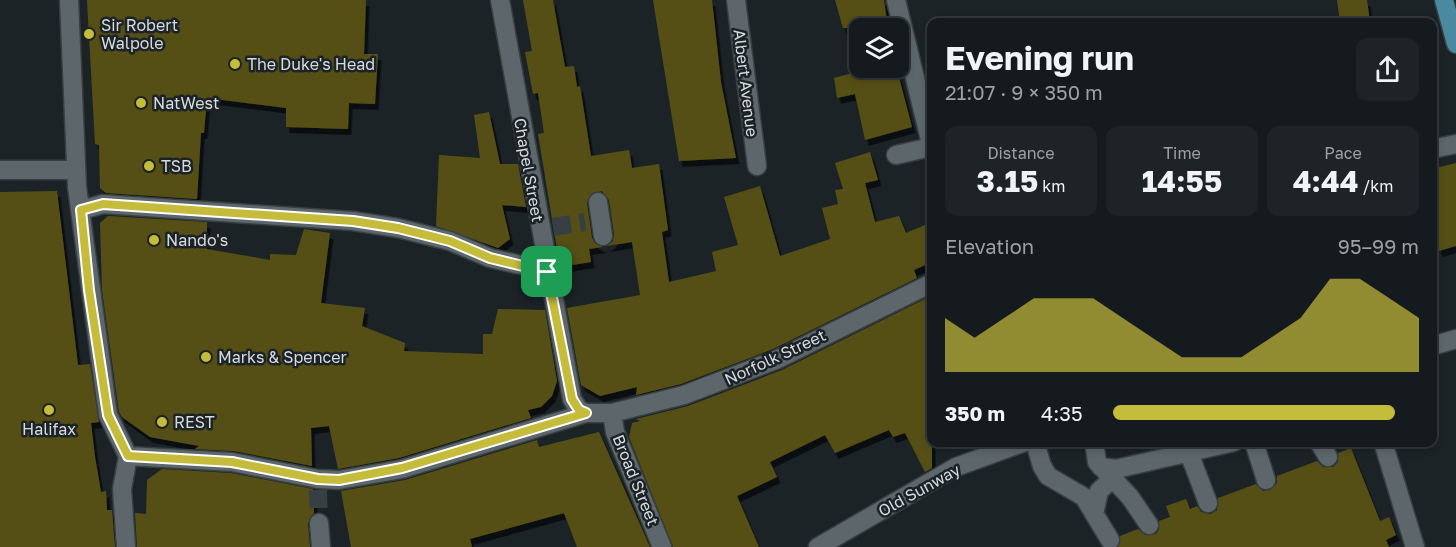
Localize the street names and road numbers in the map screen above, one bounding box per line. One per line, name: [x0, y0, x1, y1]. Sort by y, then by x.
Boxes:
street label: Albert Avenue: [729, 28, 763, 138]
street label: Chapel Street: [510, 116, 548, 224]
street label: Norfolk Street: [721, 325, 829, 389]
street label: Broad Street: [609, 431, 663, 529]
street label: Old Sunway: [875, 459, 963, 521]

